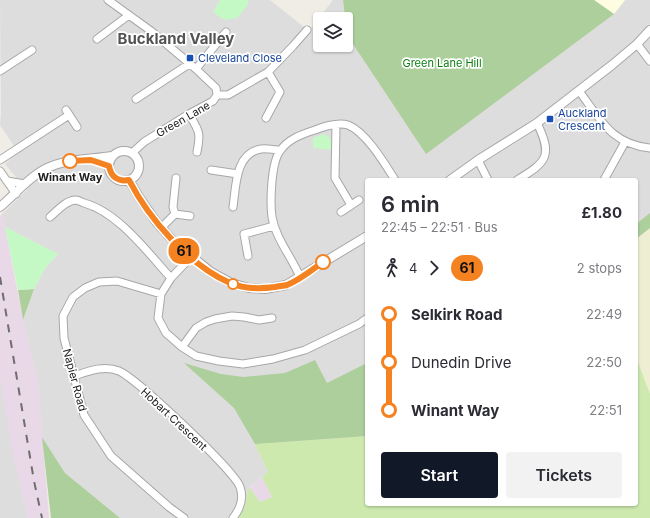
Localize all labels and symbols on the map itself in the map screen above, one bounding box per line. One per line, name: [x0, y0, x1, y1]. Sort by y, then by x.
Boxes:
district label: Buckland Valley: [118, 29, 234, 48]
place label: Cleveland Close: [198, 51, 282, 65]
marker: Cleveland Close: [185, 53, 195, 63]
park label: Green Lane Hill: [402, 56, 482, 70]
street label: Green Lane: [154, 98, 212, 140]
place label: Auckland Crescent: [558, 106, 607, 133]
marker: Auckland Crescent: [545, 114, 555, 124]
marker: Winant Way: [62, 153, 78, 169]
place label: Winant Way: [38, 170, 103, 184]
line badge: 61: [166, 238, 202, 264]
unlabelled marker: [315, 254, 331, 270]
unlabelled marker: [227, 278, 239, 290]
street label: Napier Road: [60, 347, 90, 413]
street label: Hobart Crescent: [138, 385, 210, 454]

